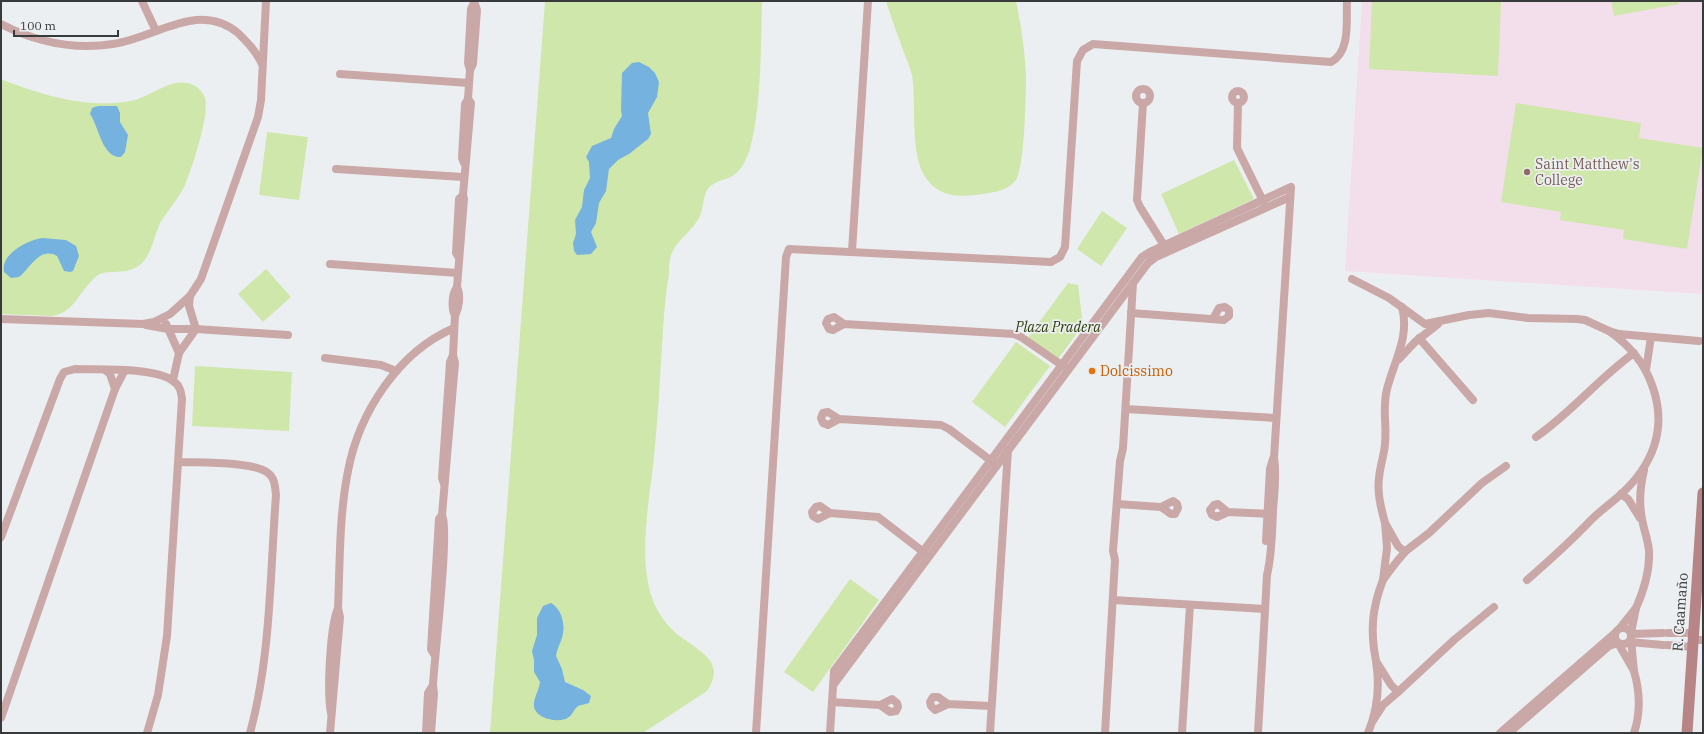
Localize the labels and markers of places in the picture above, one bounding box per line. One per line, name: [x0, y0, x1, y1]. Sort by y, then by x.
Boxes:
place label: Saint Matthew's College: [1535, 155, 1640, 189]
marker: Saint Matthew's College: [1522, 167, 1532, 177]
place label: Dolcissimo: [1100, 362, 1173, 380]
marker: Dolcissimo: [1087, 366, 1097, 376]

